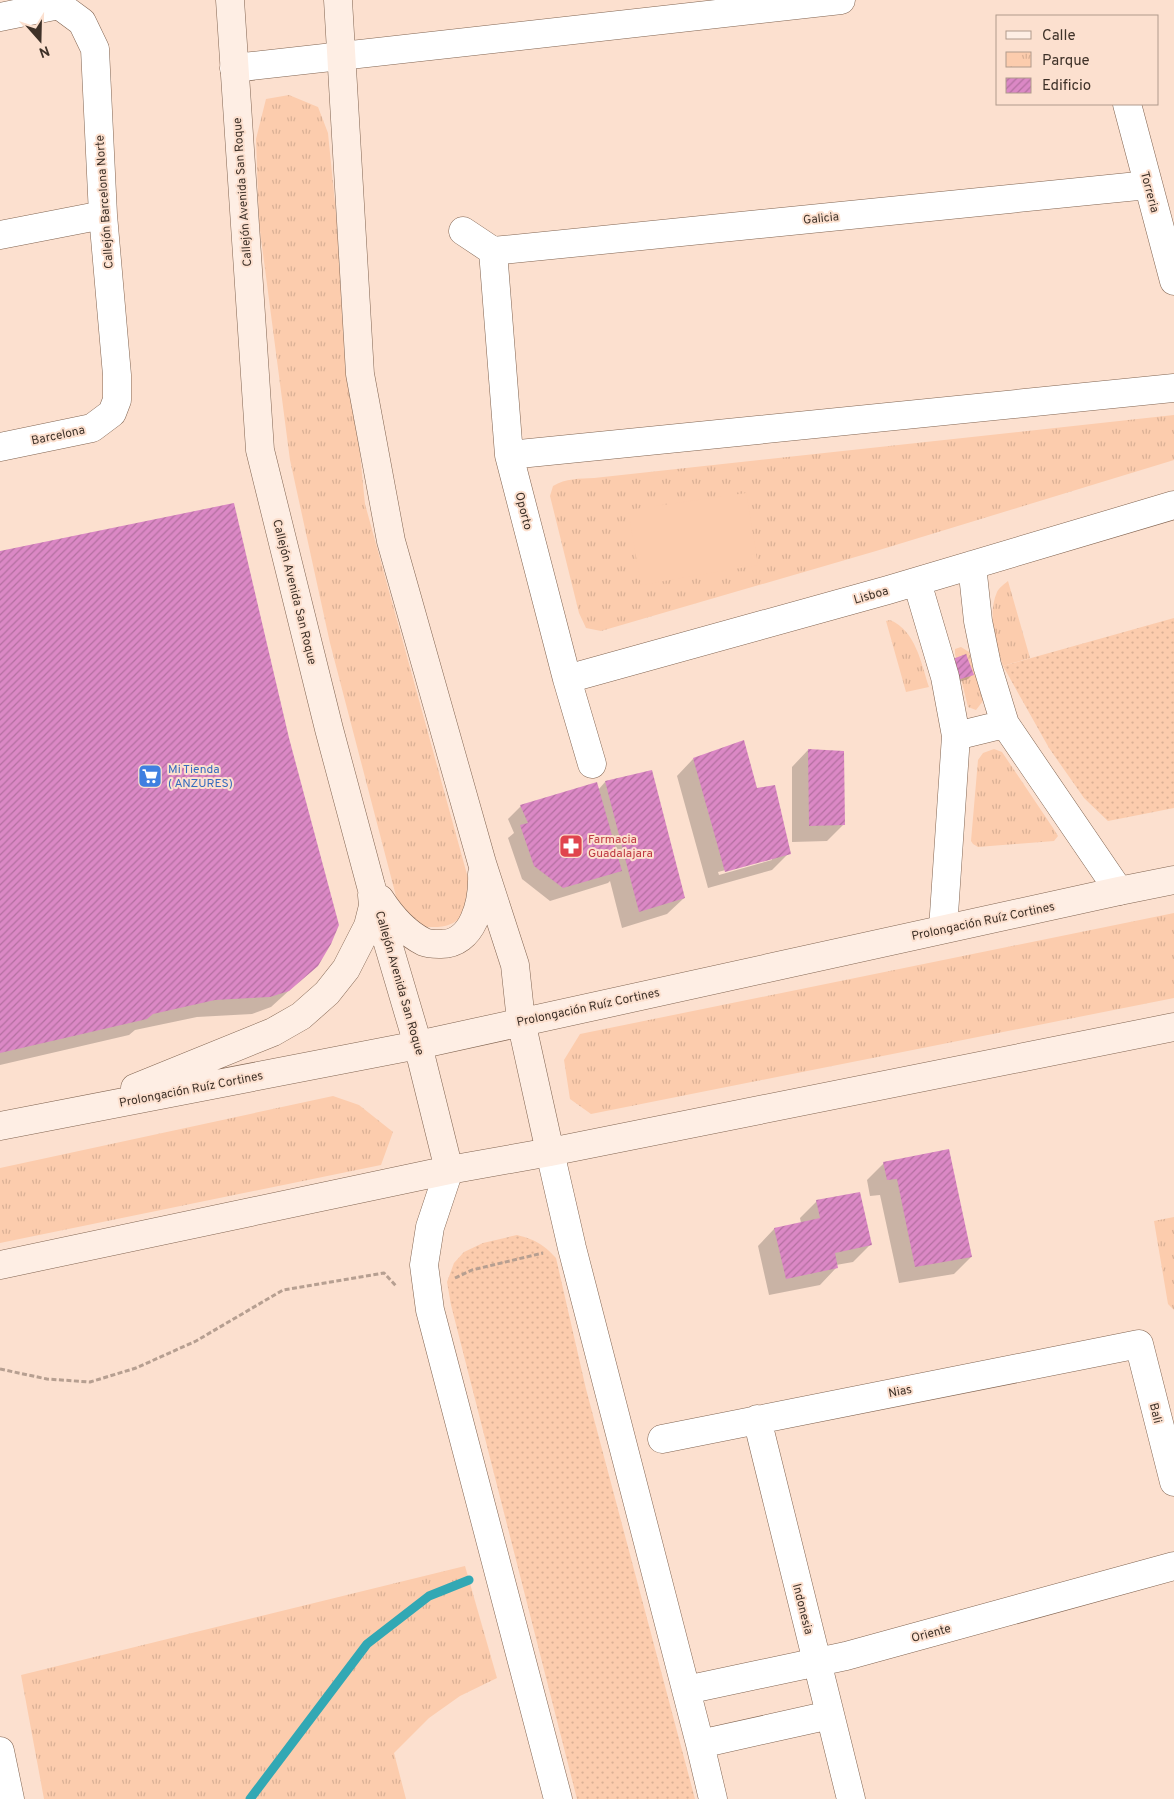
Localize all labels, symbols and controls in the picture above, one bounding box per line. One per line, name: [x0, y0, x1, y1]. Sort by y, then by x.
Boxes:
north arrow: [15, 15, 65, 65]
legend: [996, 15, 1159, 105]
text: Calle: [1042, 27, 1076, 46]
text: N: [36, 41, 52, 61]
text: Parque: [1042, 52, 1090, 71]
text: Edificio: [1042, 77, 1091, 96]
street label: Callejón Avenida San Roque: [230, 117, 256, 267]
street label: Callejón Barcelona Norte: [92, 134, 118, 269]
street label: Torreria: [1136, 170, 1162, 215]
street label: Galicia: [802, 209, 840, 229]
street label: Barcelona: [30, 423, 86, 449]
street label: Oporto: [511, 491, 536, 532]
street label: Callejón Avenida San Roque: [268, 518, 320, 667]
street label: Lisboa: [852, 583, 891, 609]
place label: Mi Tienda ( ANZURES): [168, 762, 233, 792]
supermarket icon: Mi Tienda ( ANZURES): [137, 763, 163, 789]
place label: Farmacia Guadalajara: [588, 832, 653, 862]
pharmacy icon: Farmacia Guadalajara: [558, 833, 584, 859]
street label: Prolongación Ruíz Cortines: [910, 899, 1056, 945]
street label: Callejón Avenida San Roque: [371, 909, 427, 1057]
street label: Prolongación Ruíz Cortines: [515, 985, 661, 1031]
street label: Prolongación Ruíz Cortines: [118, 1068, 264, 1112]
street label: Nias: [887, 1382, 913, 1402]
street label: Bali: [1145, 1401, 1165, 1425]
street label: Indonesia: [788, 1582, 816, 1636]
street label: Oriente: [910, 1621, 953, 1647]

